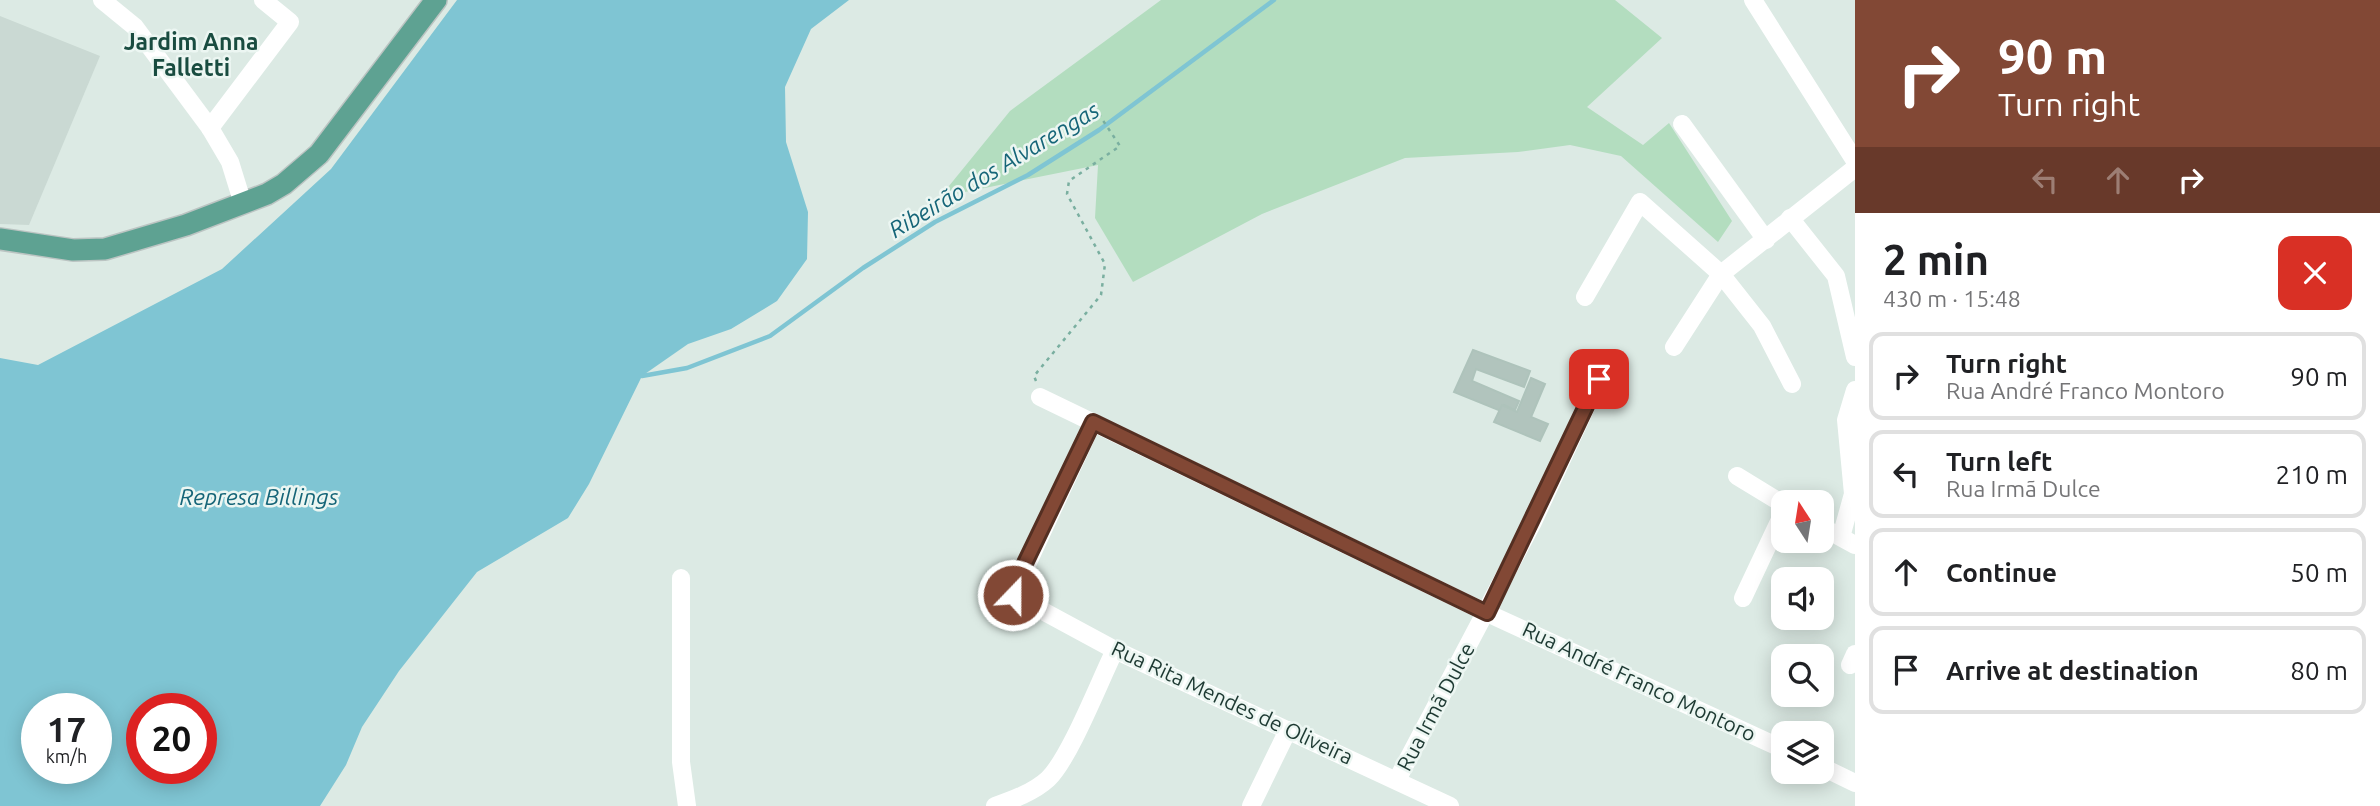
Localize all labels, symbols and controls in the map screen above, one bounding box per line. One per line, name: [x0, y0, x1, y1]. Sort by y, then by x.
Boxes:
icon: right: [1883, 28, 1974, 119]
text: 90 m: [1998, 28, 2107, 83]
district label: Jardim Anna Falletti: [124, 29, 258, 80]
text: Turn right: [1998, 86, 2140, 122]
water label: Ribeirão dos Alvarengas: [884, 97, 1104, 242]
icon: left: [2026, 161, 2064, 199]
icon: ahead: [2099, 161, 2137, 199]
icon: right: [2172, 161, 2210, 199]
text: 2 min: [1883, 236, 1989, 283]
button: close: [2278, 236, 2352, 310]
text: 430 m · 15:48: [1883, 286, 2021, 311]
pin: [1569, 349, 1629, 409]
text: Turn right: [1946, 349, 2067, 378]
icon: right: [1887, 357, 1925, 395]
icon: arrive: [1580, 360, 1618, 398]
text: 90 m: [2290, 362, 2348, 391]
text: Rua André Franco Montoro: [1946, 378, 2225, 403]
text: Turn left: [1946, 447, 2052, 476]
icon: left: [1887, 455, 1925, 493]
text: 210 m: [2276, 460, 2348, 489]
text: Rua Irmã Dulce: [1946, 476, 2101, 501]
water label: Represa Billings: [180, 484, 339, 509]
north arrow: [1771, 490, 1834, 553]
map controls: [1771, 490, 1834, 784]
icon: ahead: [1887, 553, 1925, 591]
position arrow: [976, 558, 1050, 632]
text: Continue: [1946, 558, 2057, 587]
text: 50 m: [2290, 558, 2348, 587]
button: sound: [1771, 567, 1834, 630]
street label: Rua André Franco Montoro: [1519, 616, 1760, 746]
street label: Rua Rita Mendes de Oliveira: [1108, 636, 1357, 769]
street label: Rua Irmã Dulce: [1391, 638, 1479, 775]
button: search: [1771, 644, 1834, 707]
icon: arrive: [1887, 651, 1925, 689]
text: Arrive at destination: [1946, 656, 2199, 685]
text: 80 m: [2290, 656, 2348, 685]
speed limit sign: 20: [126, 693, 217, 784]
text: 17: [47, 709, 86, 749]
button: layers: [1771, 721, 1834, 784]
text: km/h: [46, 746, 87, 766]

